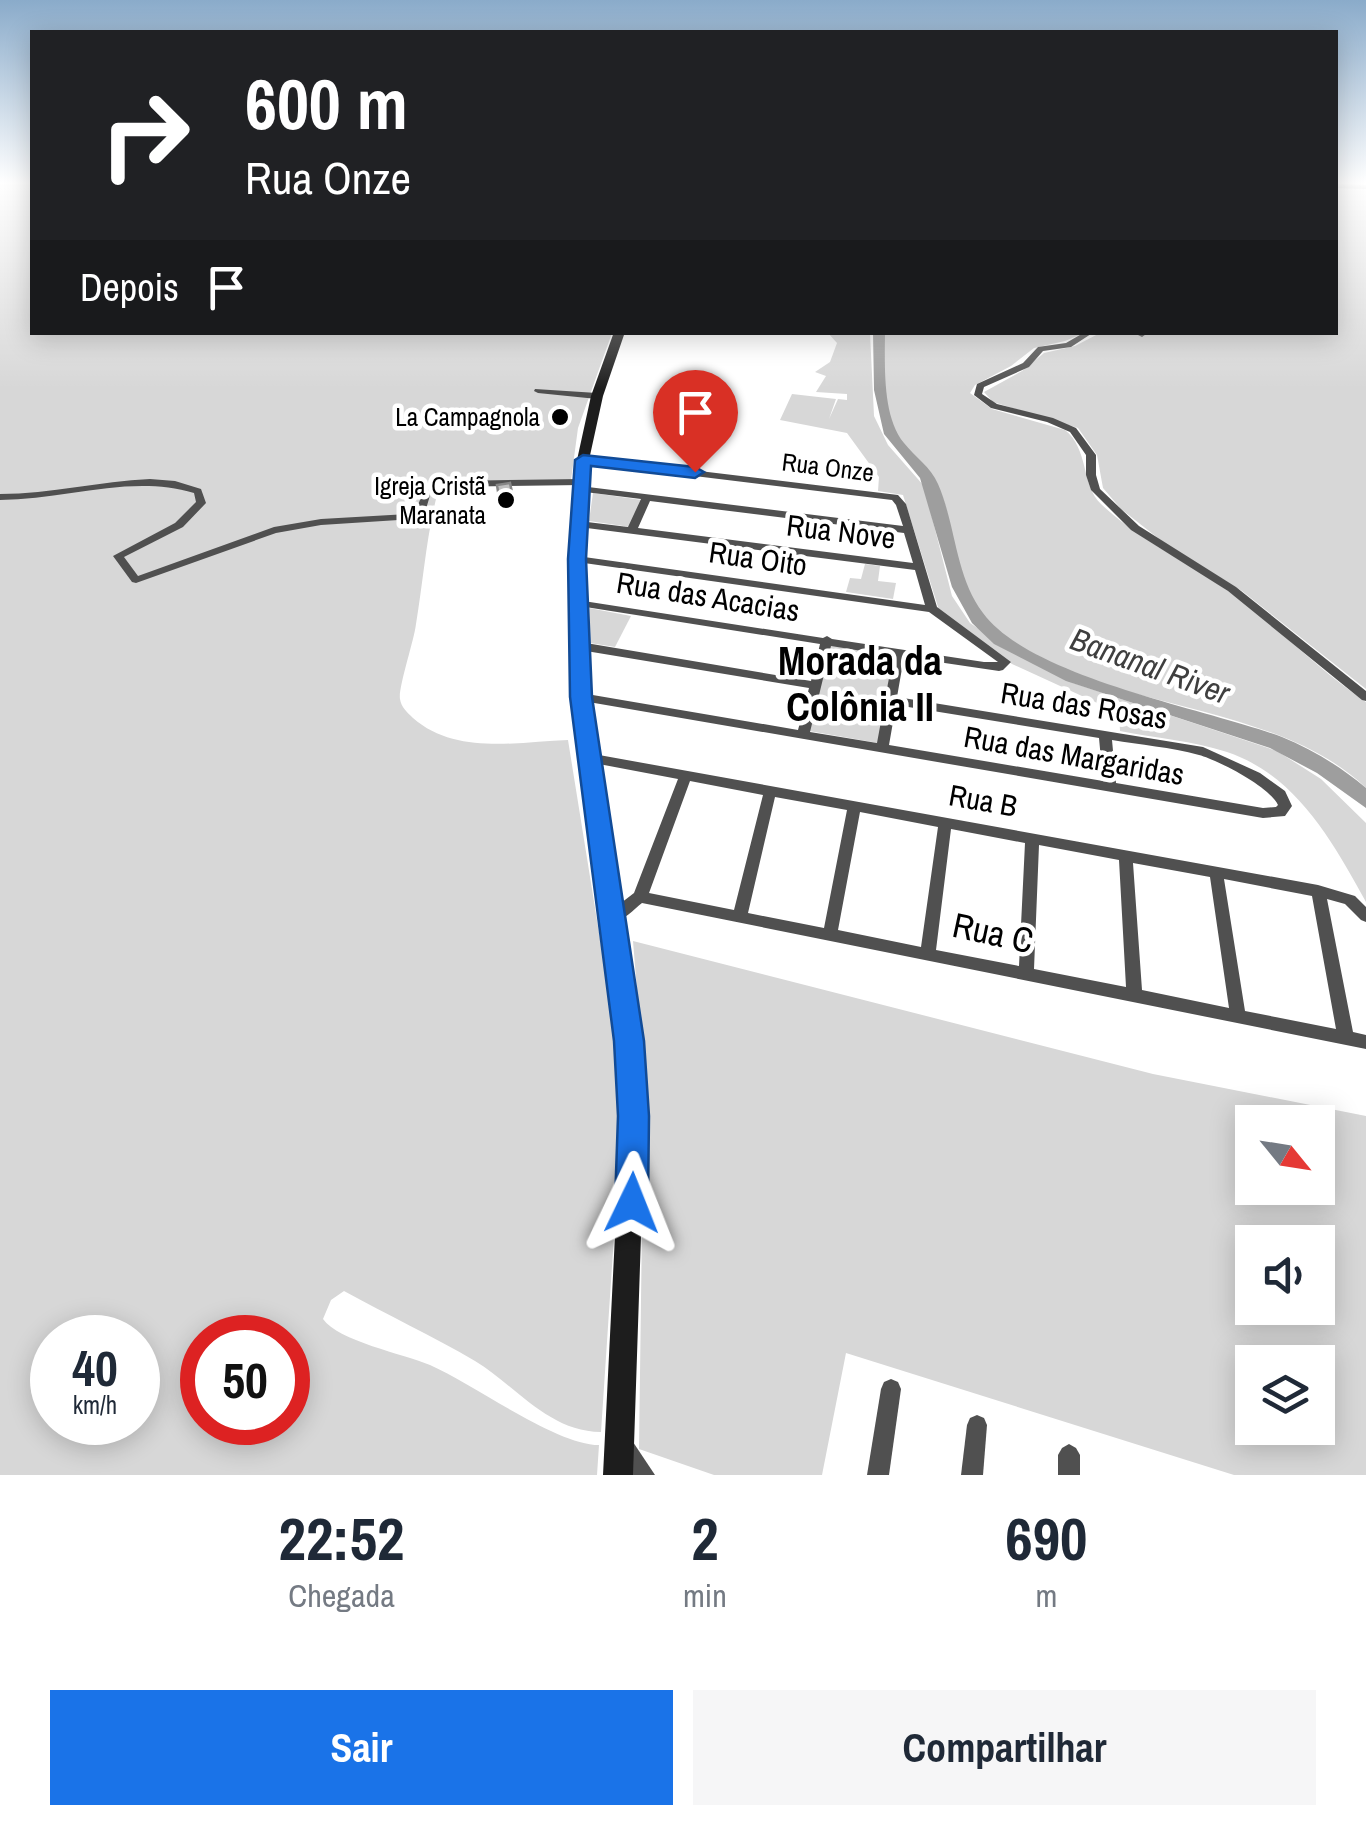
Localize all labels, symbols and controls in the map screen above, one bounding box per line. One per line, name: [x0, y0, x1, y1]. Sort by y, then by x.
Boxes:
text: 600 m: [245, 57, 408, 151]
icon: right: [80, 70, 210, 200]
text: Rua Onze: [245, 147, 411, 208]
icon: arrive: [199, 260, 254, 315]
text: Depois: [80, 262, 179, 313]
pin: [653, 370, 738, 473]
icon: arrive: [668, 385, 723, 440]
place label: La Campagnola: [395, 400, 541, 434]
marker: La Campagnola: [549, 406, 571, 428]
street label: Rua Onze: [780, 445, 876, 489]
place label: Igreja Cristã Maranata: [374, 469, 487, 532]
marker: Igreja Cristã Maranata: [495, 489, 517, 511]
street label: Rua Nove: [784, 504, 898, 558]
street label: Rua Oito: [707, 531, 810, 585]
street label: Rua das Acacias: [614, 562, 802, 630]
water label: Bananal River: [1065, 617, 1237, 715]
district label: Morada da Colônia II: [778, 634, 942, 733]
street label: Rua das Rosas: [998, 672, 1170, 738]
street label: Rua das Margaridas: [961, 716, 1187, 794]
street label: Rua B: [946, 774, 1020, 826]
street label: Rua C: [948, 901, 1038, 964]
north arrow: [1235, 1105, 1335, 1205]
map controls: [1235, 1105, 1335, 1445]
position arrow: [580, 1151, 684, 1255]
button: sound: [1235, 1225, 1335, 1325]
speed limit sign: 50: [180, 1315, 310, 1445]
text: 40: [72, 1334, 118, 1402]
button: layers: [1235, 1345, 1335, 1445]
text: km/h: [73, 1388, 117, 1422]
text: 22:52: [279, 1498, 404, 1579]
text: 2: [691, 1498, 719, 1579]
text: 690: [1005, 1498, 1087, 1579]
text: Chegada: [288, 1574, 395, 1617]
text: min: [683, 1574, 727, 1617]
text: m: [1035, 1574, 1057, 1617]
button: Sair: [50, 1690, 673, 1805]
button: Compartilhar: [693, 1690, 1316, 1805]

